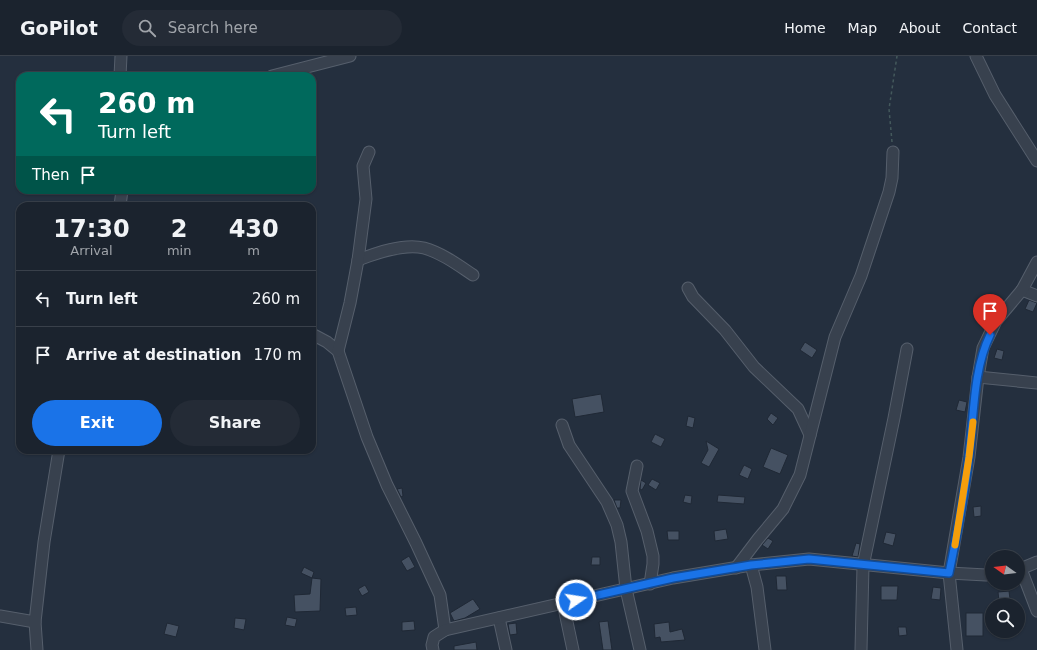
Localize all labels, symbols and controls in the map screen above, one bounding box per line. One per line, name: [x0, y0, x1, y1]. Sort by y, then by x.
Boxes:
search box: [122, 10, 402, 46]
text: GoPilot: [20, 17, 98, 39]
icon: search: [136, 17, 158, 39]
text: Search here: [168, 19, 258, 37]
text: Home: [784, 20, 826, 36]
text: Map: [848, 20, 877, 36]
text: About: [899, 20, 941, 36]
text: Contact: [963, 20, 1017, 36]
text: 260 m: [98, 87, 195, 120]
icon: left: [32, 88, 84, 140]
text: Turn left: [98, 121, 171, 142]
icon: arrive: [77, 164, 99, 186]
text: Then: [32, 166, 69, 184]
text: 17:30: [53, 215, 130, 243]
text: 2: [171, 215, 187, 243]
text: 430: [229, 215, 279, 243]
text: Arrival: [70, 243, 113, 258]
text: min: [167, 243, 191, 258]
text: m: [247, 243, 260, 258]
icon: left: [32, 288, 54, 310]
text: Turn left: [66, 290, 138, 308]
text: 260 m: [252, 290, 300, 308]
pin: [973, 294, 1007, 335]
icon: arrive: [979, 300, 1001, 322]
icon: arrive: [32, 344, 54, 366]
text: Arrive at destination: [66, 346, 241, 364]
text: 170 m: [253, 346, 302, 364]
button: Exit: [32, 400, 162, 446]
button: Share: [170, 400, 300, 446]
north arrow: [985, 550, 1025, 590]
map controls: [985, 550, 1025, 638]
position arrow: [555, 579, 597, 621]
button: search: [985, 598, 1025, 638]

